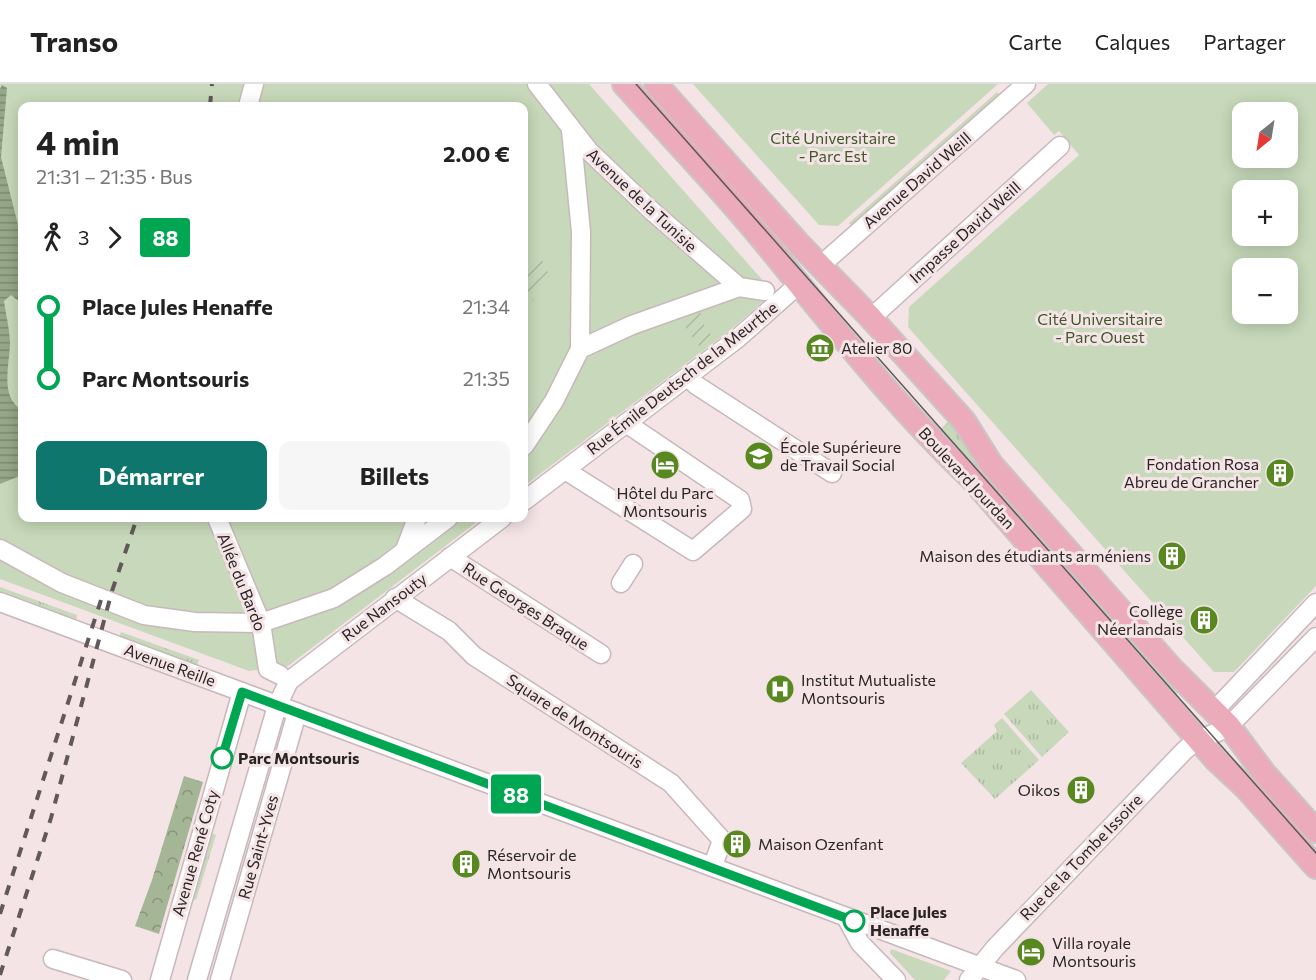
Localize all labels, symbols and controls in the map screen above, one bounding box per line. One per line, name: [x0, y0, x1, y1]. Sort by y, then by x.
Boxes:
text: Transo: [30, 24, 118, 58]
text: Carte: [1009, 29, 1062, 54]
text: Calques: [1095, 29, 1170, 54]
text: Partager: [1203, 29, 1286, 54]
north arrow: [1232, 102, 1298, 168]
map controls: [1232, 102, 1298, 324]
text: 4 min: [36, 121, 120, 162]
park label: Cité Universitaire - Parc Est: [770, 128, 896, 165]
street label: Avenue David Weill: [859, 128, 975, 232]
text: 2.00 €: [443, 140, 510, 167]
street label: Avenue de la Tunisie: [583, 144, 701, 256]
text: 21:31 – 21:35 · Bus: [36, 164, 193, 188]
street label: Impasse David Weill: [905, 177, 1024, 286]
button: +: [1232, 180, 1298, 246]
icon: walk: [36, 221, 69, 254]
icon: forward: [98, 221, 131, 254]
text: 3: [78, 225, 89, 249]
text: 88: [152, 225, 178, 250]
button: −: [1232, 258, 1298, 324]
text: Place Jules Henaffe: [82, 293, 273, 320]
text: 21:34: [462, 294, 510, 318]
street label: Rue Émile Deutsch de la Meurthe: [583, 297, 781, 458]
park label: Cité Universitaire - Parc Ouest: [1037, 309, 1163, 346]
museum icon: Atelier 80: [804, 332, 836, 364]
place label: Atelier 80: [841, 338, 913, 357]
text: Parc Montsouris: [82, 365, 249, 392]
text: 21:35: [463, 366, 510, 390]
street label: Boulevard Jourdan: [915, 423, 1019, 532]
place label: École Supérieure de Travail Social: [780, 437, 901, 474]
school or university icon: École Supérieure de Travail Social: [743, 440, 775, 472]
button: Démarrer: [36, 441, 267, 510]
button: Billets: [279, 441, 510, 510]
hotel icon: Hôtel du Parc Montsouris: [649, 449, 681, 481]
place label: Fondation Rosa Abreu de Grancher: [1124, 454, 1260, 491]
building icon: Fondation Rosa Abreu de Grancher: [1264, 457, 1296, 489]
place label: Hôtel du Parc Montsouris: [616, 483, 714, 520]
street label: Allée du Bardo: [214, 530, 271, 634]
building icon: Maison des étudiants arméniens: [1156, 540, 1188, 572]
place label: Maison des étudiants arméniens: [919, 546, 1151, 565]
street label: Rue Georges Braque: [460, 558, 593, 653]
street label: Rue Nansouty: [338, 569, 430, 645]
place label: Collège Néerlandais: [1097, 601, 1183, 638]
building icon: Collège Néerlandais: [1188, 604, 1220, 636]
street label: Avenue Reille: [122, 639, 218, 690]
street label: Square de Montsouris: [504, 669, 647, 772]
place label: Institut Mutualiste Montsouris: [801, 670, 936, 707]
hospital icon: Institut Mutualiste Montsouris: [764, 673, 796, 705]
marker: Parc Montsouris: [211, 747, 233, 769]
place label: Parc Montsouris: [238, 748, 360, 767]
line badge: 88: [489, 774, 543, 814]
building icon: Oikos: [1065, 774, 1097, 806]
place label: Oikos: [1018, 780, 1060, 799]
text: 88: [503, 782, 529, 807]
street label: Avenue René Coty: [167, 787, 222, 918]
street label: Rue de la Tombe Issoire: [1015, 790, 1146, 924]
street label: Rue Saint-Yves: [234, 793, 281, 901]
building icon: Maison Ozenfant: [721, 828, 753, 860]
place label: Maison Ozenfant: [758, 834, 884, 853]
place label: Réservoir de Montsouris: [487, 845, 576, 882]
building icon: Réservoir de Montsouris: [450, 848, 482, 880]
place label: Place Jules Henaffe: [870, 902, 947, 939]
marker: Place Jules Henaffe: [843, 910, 865, 932]
place label: Villa royale Montsouris: [1052, 933, 1136, 970]
hotel icon: Villa royale Montsouris: [1015, 936, 1047, 968]

